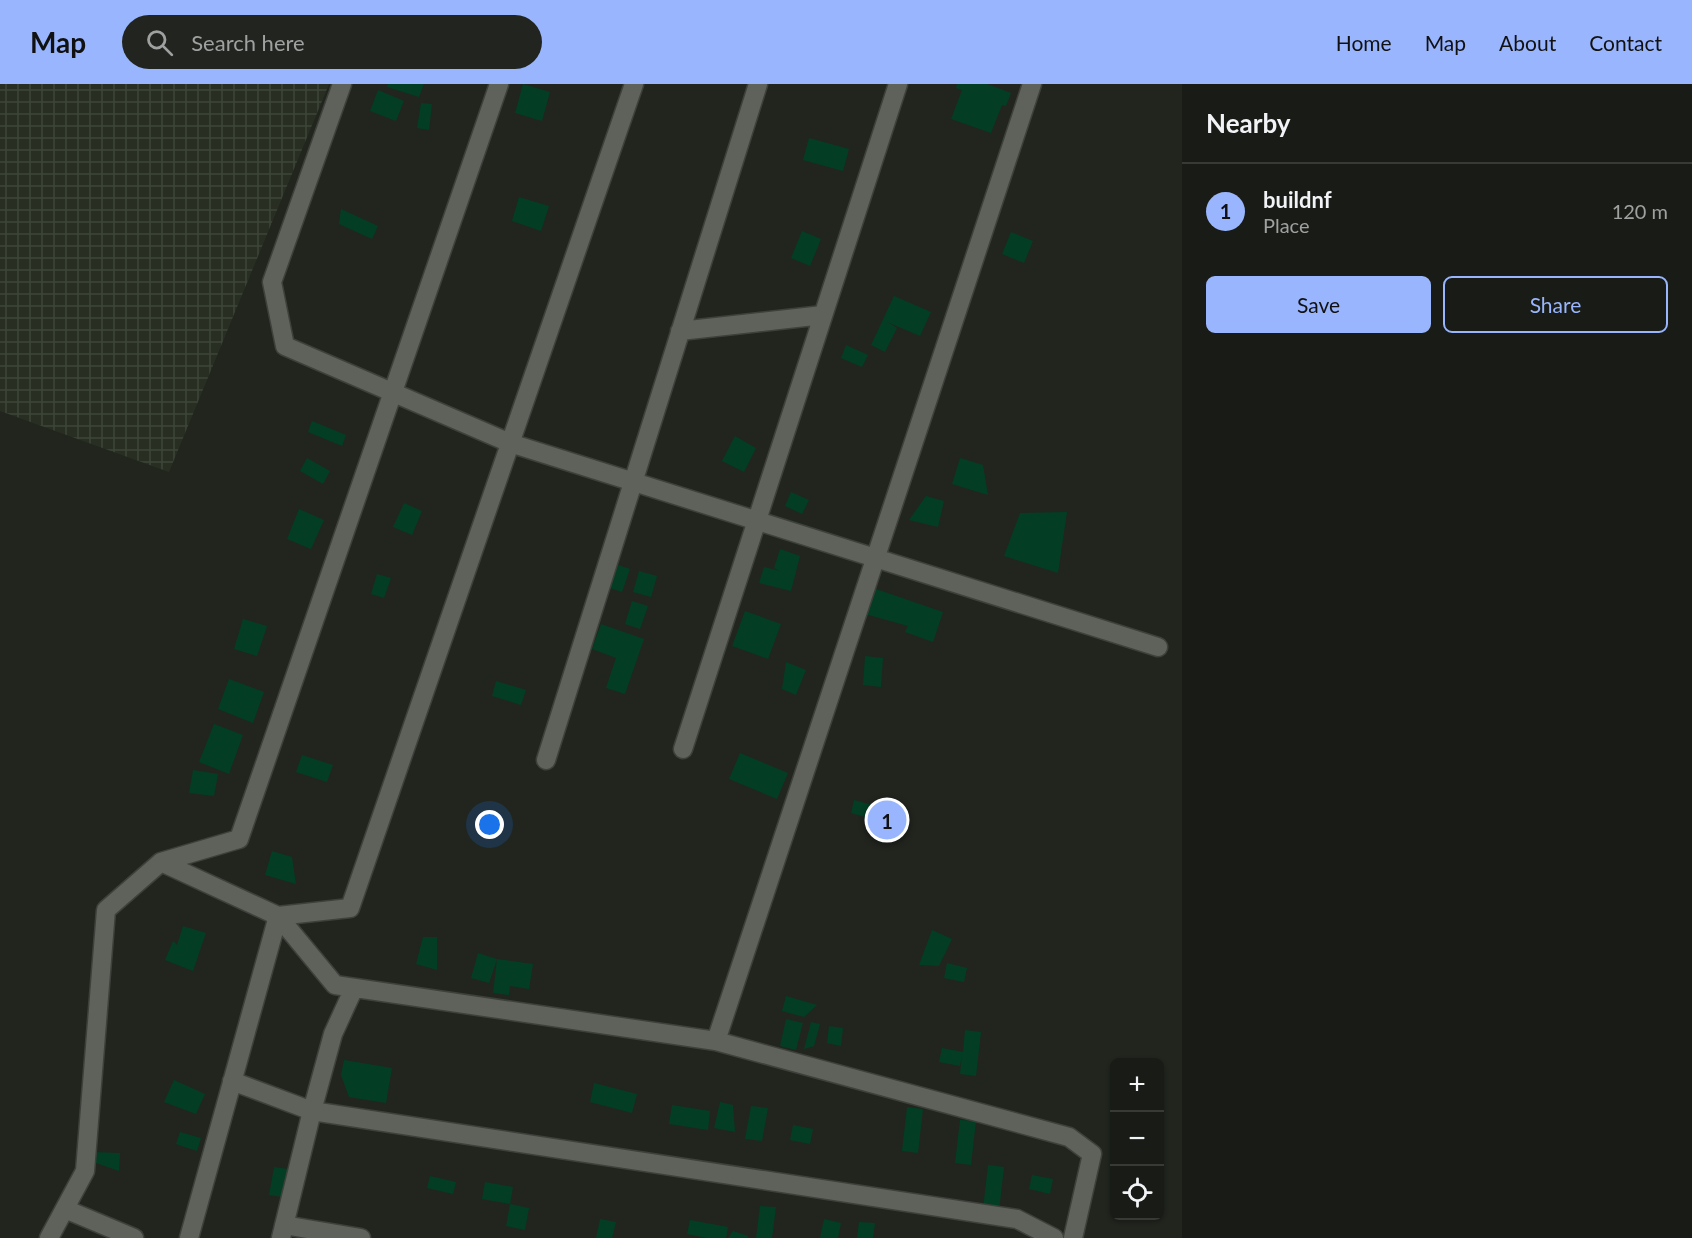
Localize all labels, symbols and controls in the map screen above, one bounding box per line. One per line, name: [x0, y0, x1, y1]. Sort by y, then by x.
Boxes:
search box: [122, 15, 542, 69]
text: Map: [30, 25, 86, 59]
icon: search: [143, 26, 176, 59]
text: Search here: [191, 29, 305, 56]
text: Home: [1336, 30, 1392, 55]
text: Map: [1425, 30, 1466, 55]
text: About: [1499, 30, 1556, 55]
text: Contact: [1589, 30, 1662, 55]
text: Nearby: [1206, 107, 1291, 139]
text: buildnf: [1263, 186, 1332, 213]
text: 1: [1220, 199, 1231, 223]
text: 120 m: [1612, 199, 1668, 223]
text: Place: [1263, 213, 1310, 237]
button: Save: [1206, 276, 1431, 333]
button: Share: [1443, 276, 1668, 333]
pin: 1: [868, 798, 906, 842]
your location: [475, 810, 504, 839]
map controls: [1110, 1058, 1164, 1220]
button: +: [1110, 1058, 1164, 1112]
button: −: [1110, 1112, 1164, 1166]
button: locate: [1110, 1166, 1164, 1220]

